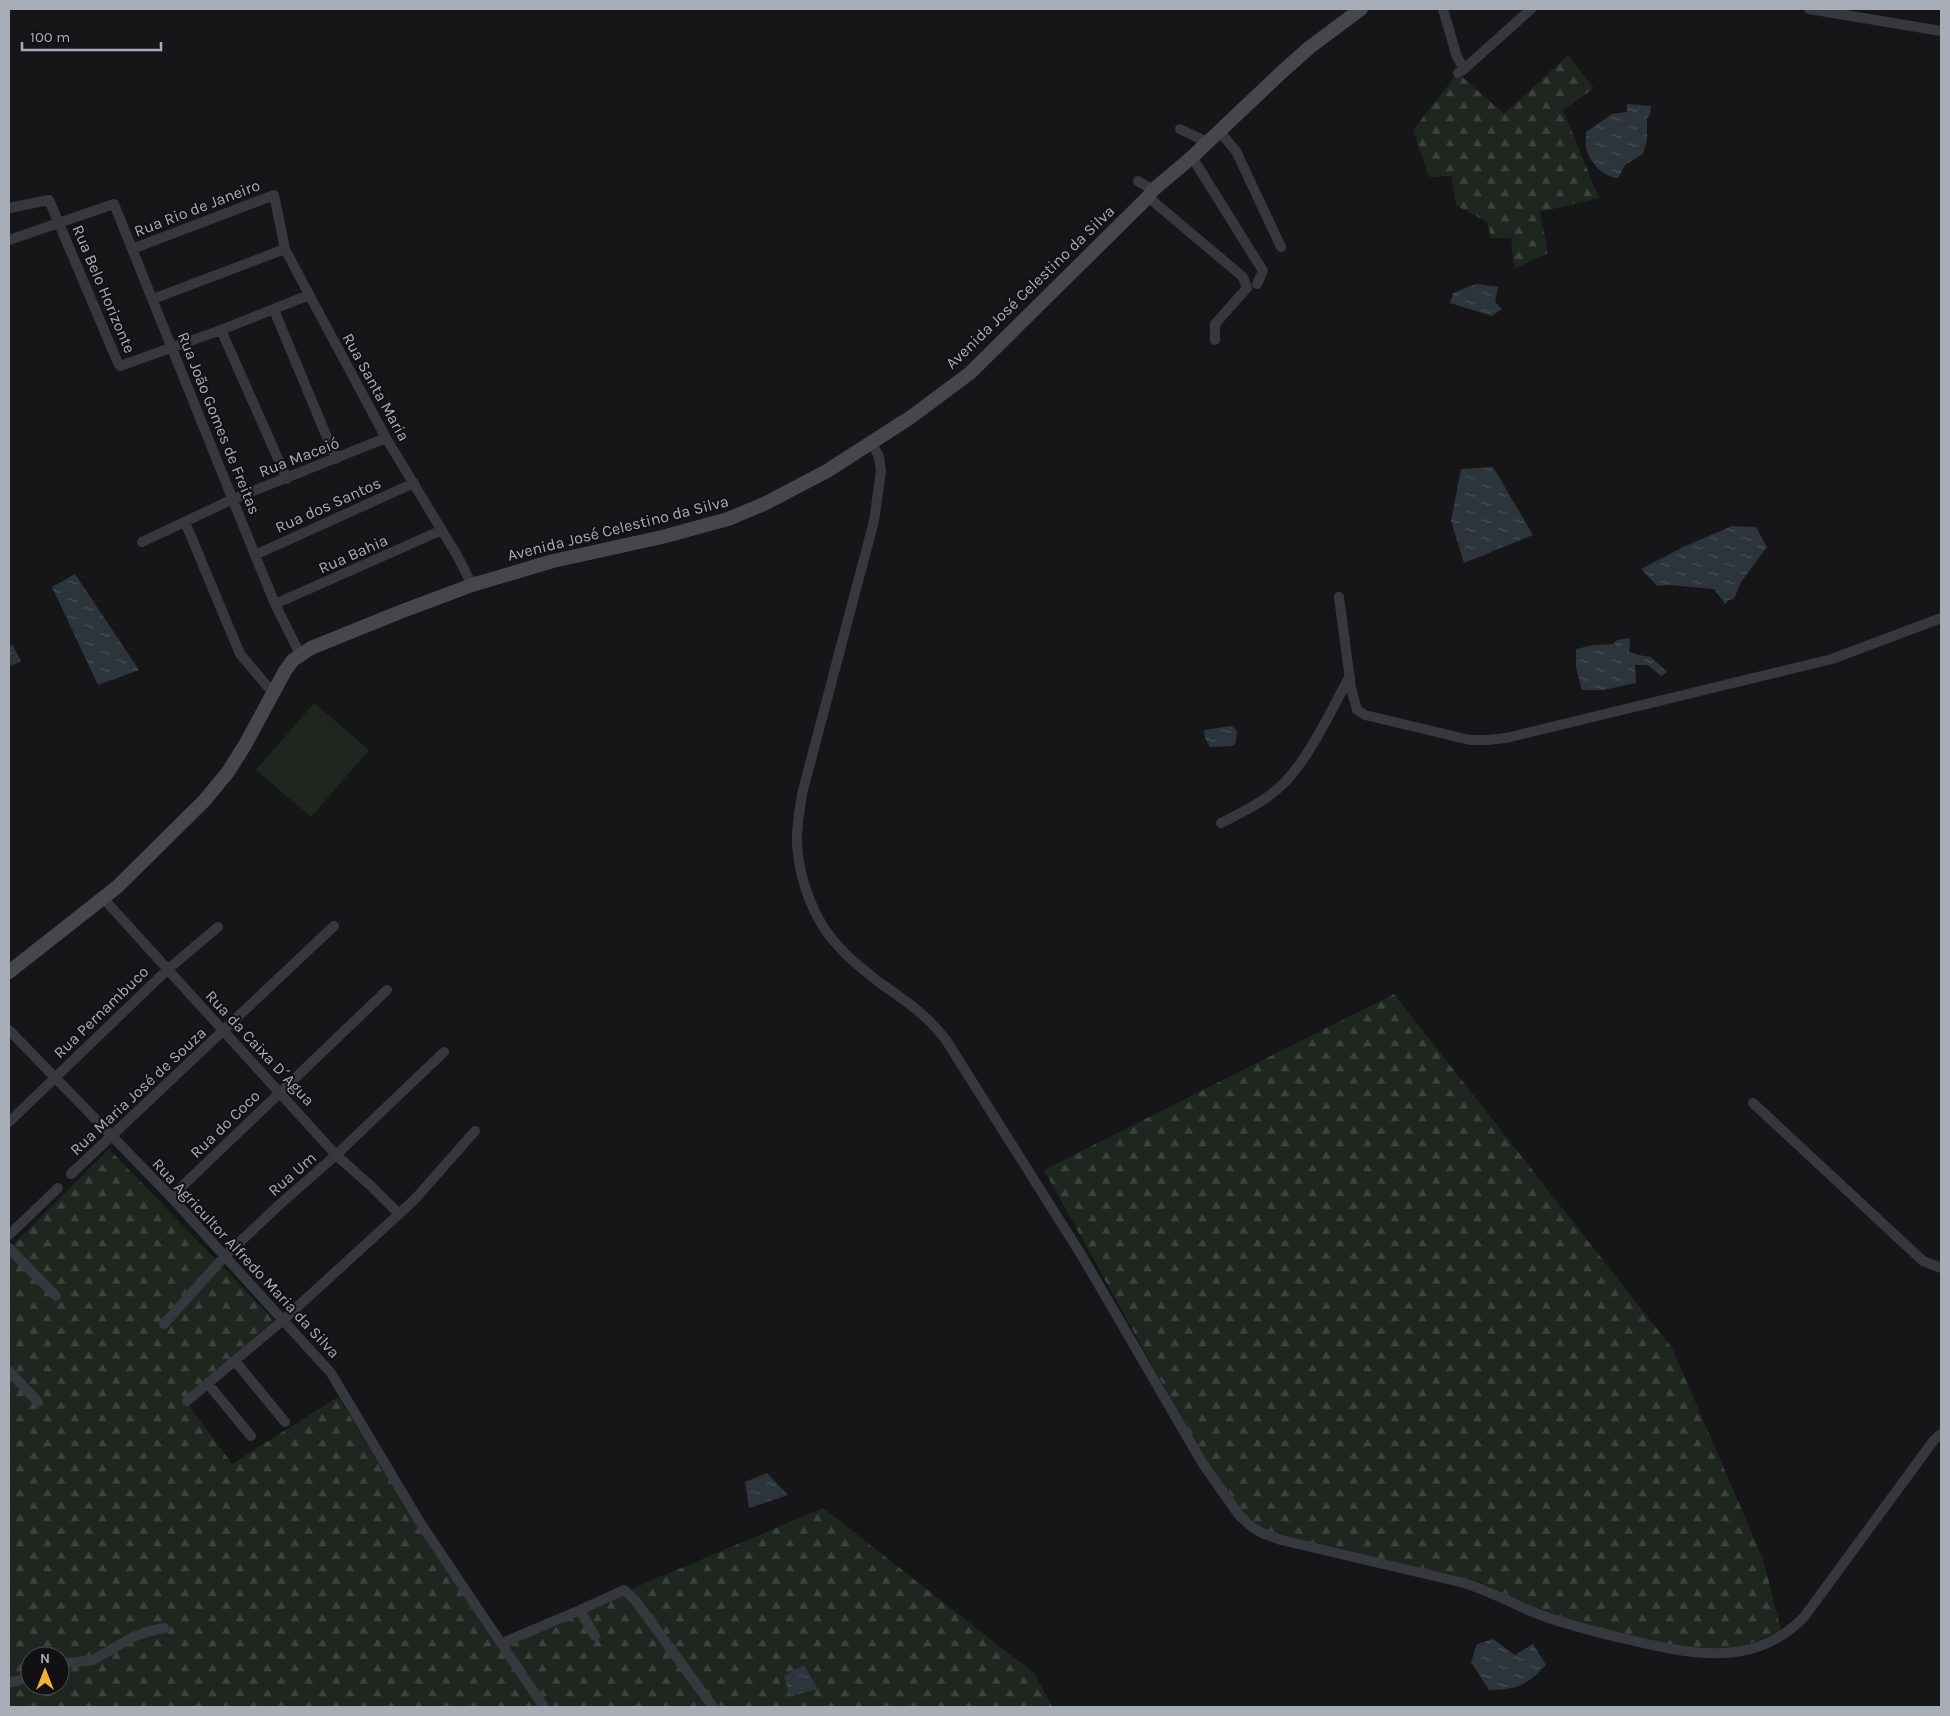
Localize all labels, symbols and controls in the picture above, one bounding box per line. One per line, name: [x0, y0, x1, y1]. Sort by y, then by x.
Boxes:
scale bar: [22, 20, 161, 52]
text: 100 m: [30, 28, 70, 46]
street label: Rua Rio de Janeiro: [131, 175, 263, 241]
street label: Avenida José Celestino da Silva: [942, 201, 1118, 373]
street label: Rua Belo Horizonte: [68, 222, 140, 356]
street label: Rua João Gomes de Freitas: [174, 329, 264, 517]
street label: Rua Santa Maria: [338, 330, 414, 444]
street label: Rua Maceió: [256, 433, 342, 481]
street label: Rua dos Santos: [272, 473, 384, 537]
street label: Avenida José Celestino da Silva: [505, 491, 731, 565]
street label: Rua Bahia: [315, 530, 391, 578]
street label: Rua Pernambuco: [50, 962, 152, 1062]
street label: Rua da Caixa D´Agua: [202, 986, 318, 1110]
street label: Rua Maria José de Souza: [66, 1023, 210, 1159]
street label: Rua do Coco: [186, 1086, 264, 1162]
street label: Rua Um: [264, 1148, 320, 1200]
street label: Rua Agricultor Alfredo Maria da Silva: [148, 1154, 344, 1362]
north arrow: [20, 1646, 70, 1696]
text: N: [40, 1650, 50, 1667]

